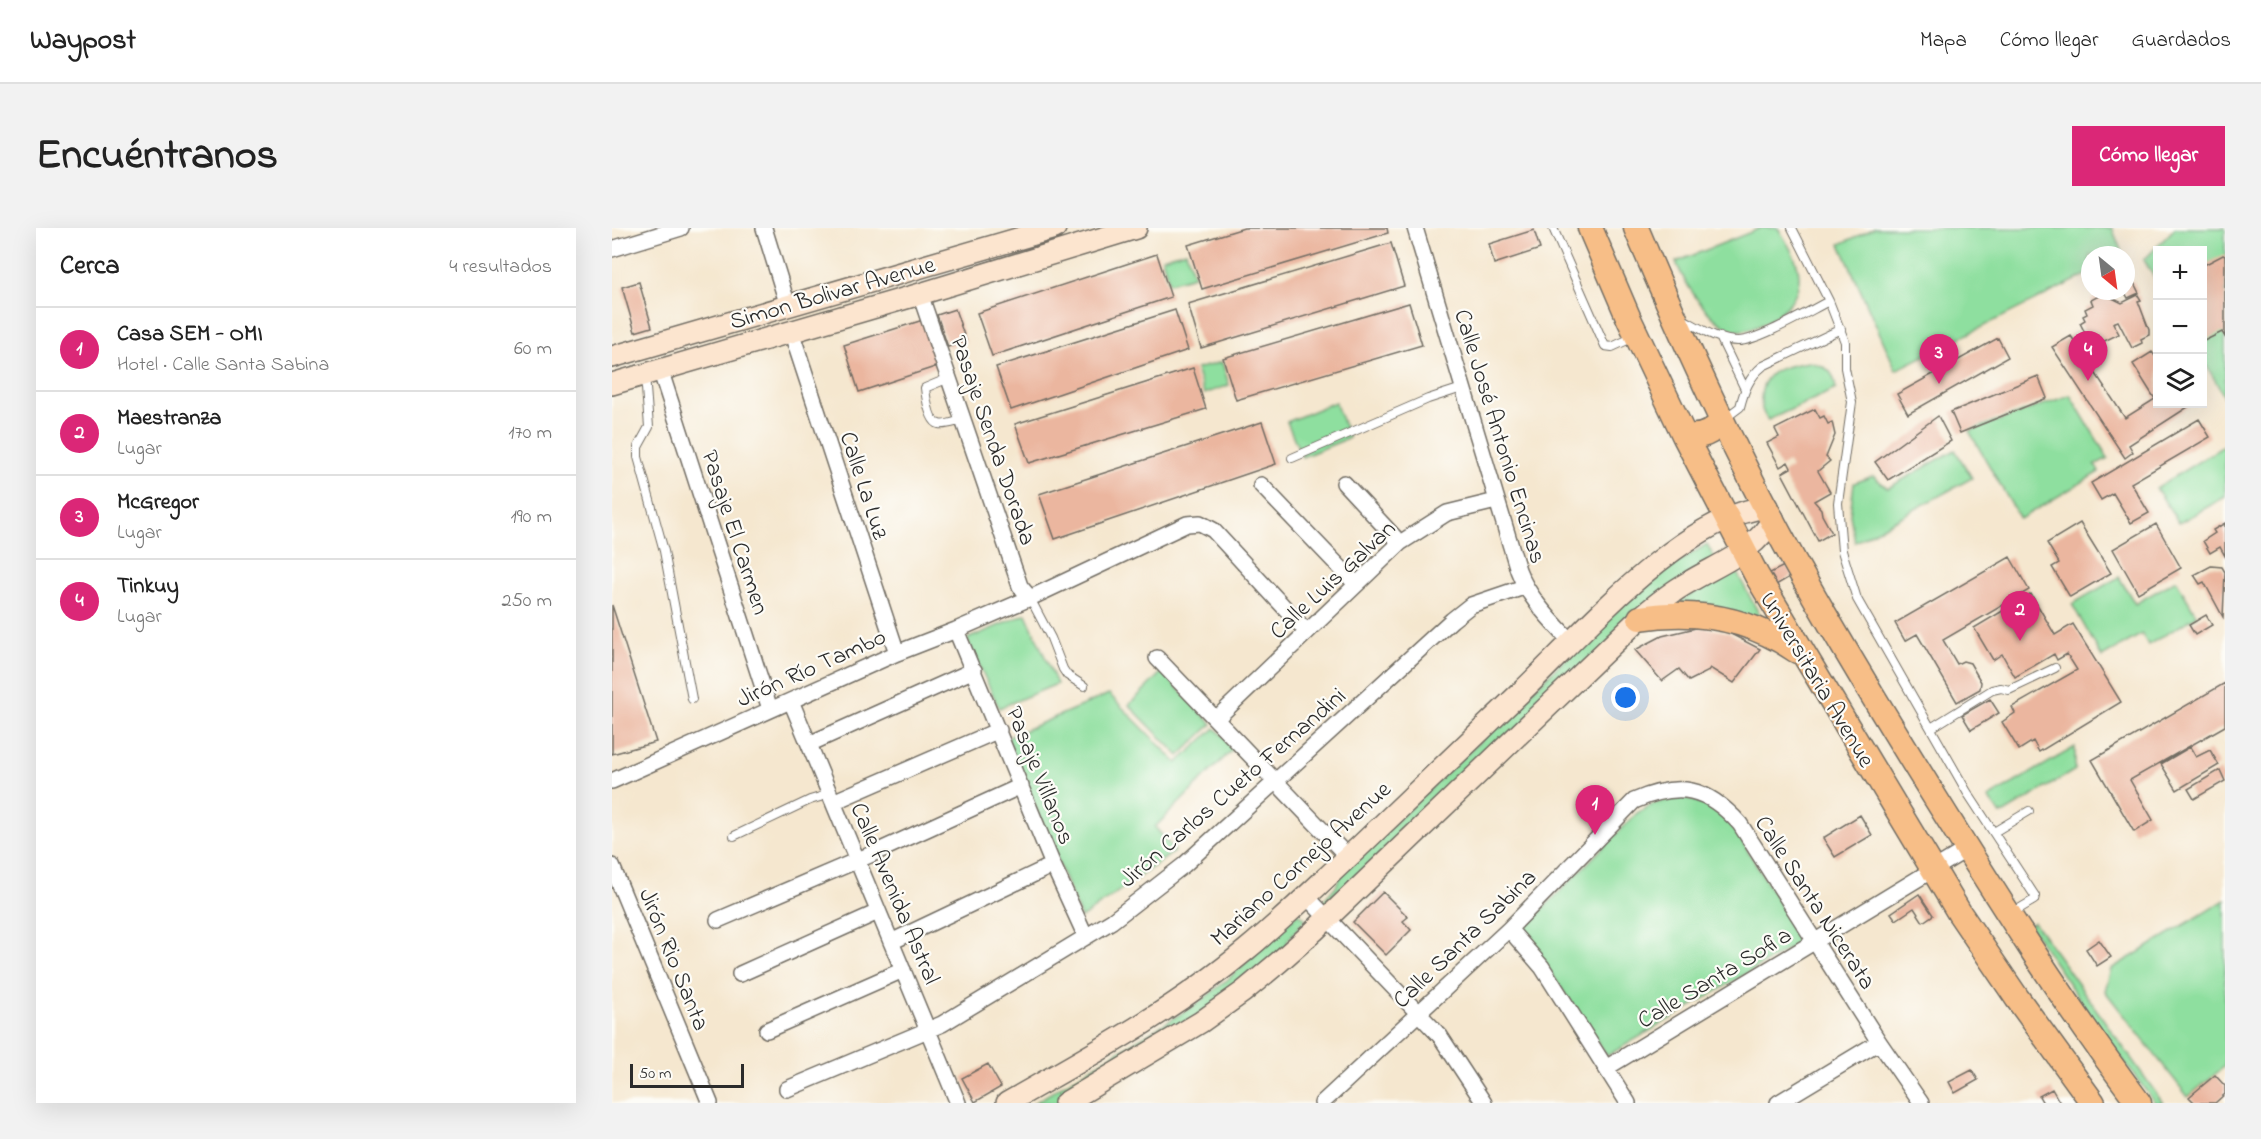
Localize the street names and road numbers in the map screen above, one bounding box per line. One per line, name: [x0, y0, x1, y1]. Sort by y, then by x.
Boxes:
street label: Simon Bolivar Avenue: [726, 248, 940, 340]
street label: Calle José Antonio Encinas: [1443, 305, 1554, 568]
street label: Pasaje Senda Dorada: [939, 331, 1044, 550]
street label: Calle La Luz: [829, 427, 897, 545]
street label: Pasaje El Carmen: [690, 446, 777, 620]
street label: Calle Luis Galvan: [1262, 513, 1405, 649]
street label: Universitaria Avenue: [1749, 586, 1882, 775]
street label: Jirón Río Tambo: [732, 621, 892, 718]
street label: Jirón Carlos Cueto Fernandini: [1113, 680, 1355, 897]
street label: Pasaje Villanos: [995, 701, 1082, 850]
street label: Mariano Cornejo Avenue: [1203, 774, 1400, 956]
street label: Calle Avenida Astral: [840, 798, 948, 990]
street label: Calle Santa Nicerata: [1744, 809, 1883, 997]
street label: Calle Santa Sabina: [1386, 862, 1546, 1018]
street label: Jirón Rio Santa: [628, 883, 717, 1037]
street label: Calle Santa Sofia: [1631, 919, 1799, 1039]

